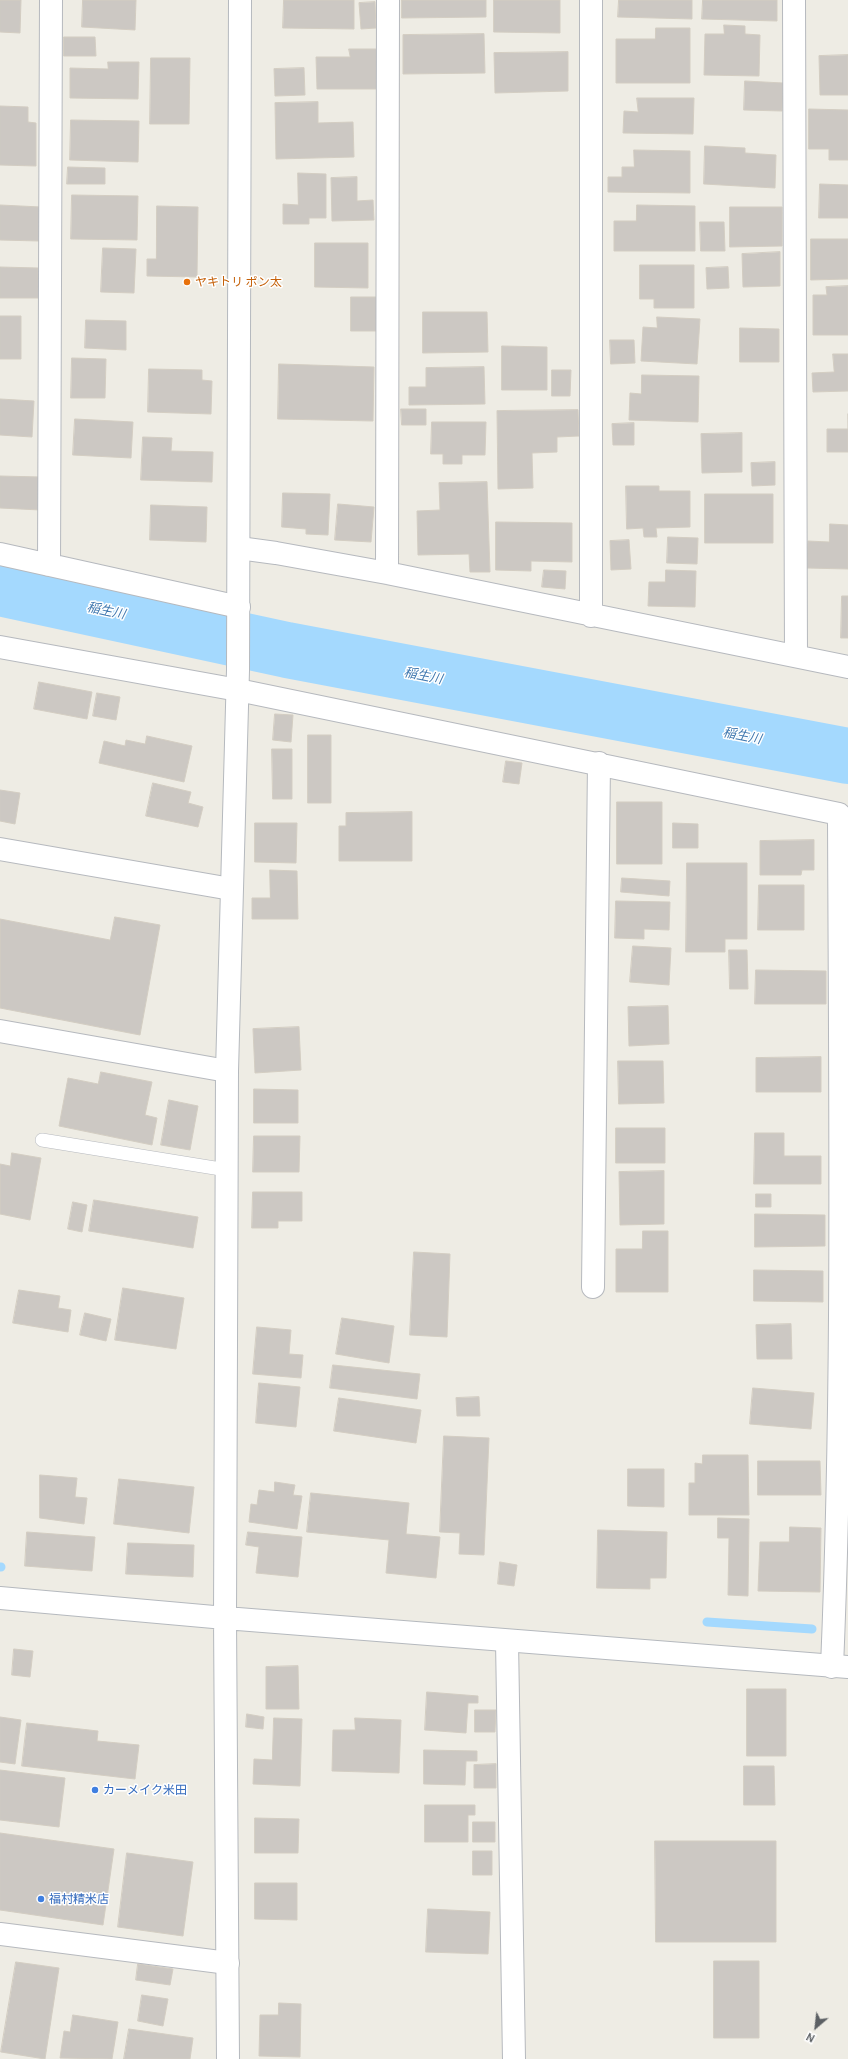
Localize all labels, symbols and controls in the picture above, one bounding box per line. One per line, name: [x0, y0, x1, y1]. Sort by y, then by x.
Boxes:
place label: ヤキトリ ポン太: [195, 275, 282, 289]
marker: ヤキトリ ポン太: [182, 277, 192, 287]
water label: 稲生川: [85, 599, 127, 623]
water label: 稲生川: [402, 665, 444, 687]
water label: 稲生川: [721, 725, 763, 747]
place label: カーメイク米田: [103, 1783, 187, 1797]
marker: カーメイク米田: [90, 1785, 100, 1795]
place label: 福村精米店: [49, 1892, 109, 1906]
marker: 福村精米店: [36, 1894, 46, 1904]
north arrow: [796, 2007, 836, 2047]
text: N: [804, 2030, 817, 2046]

